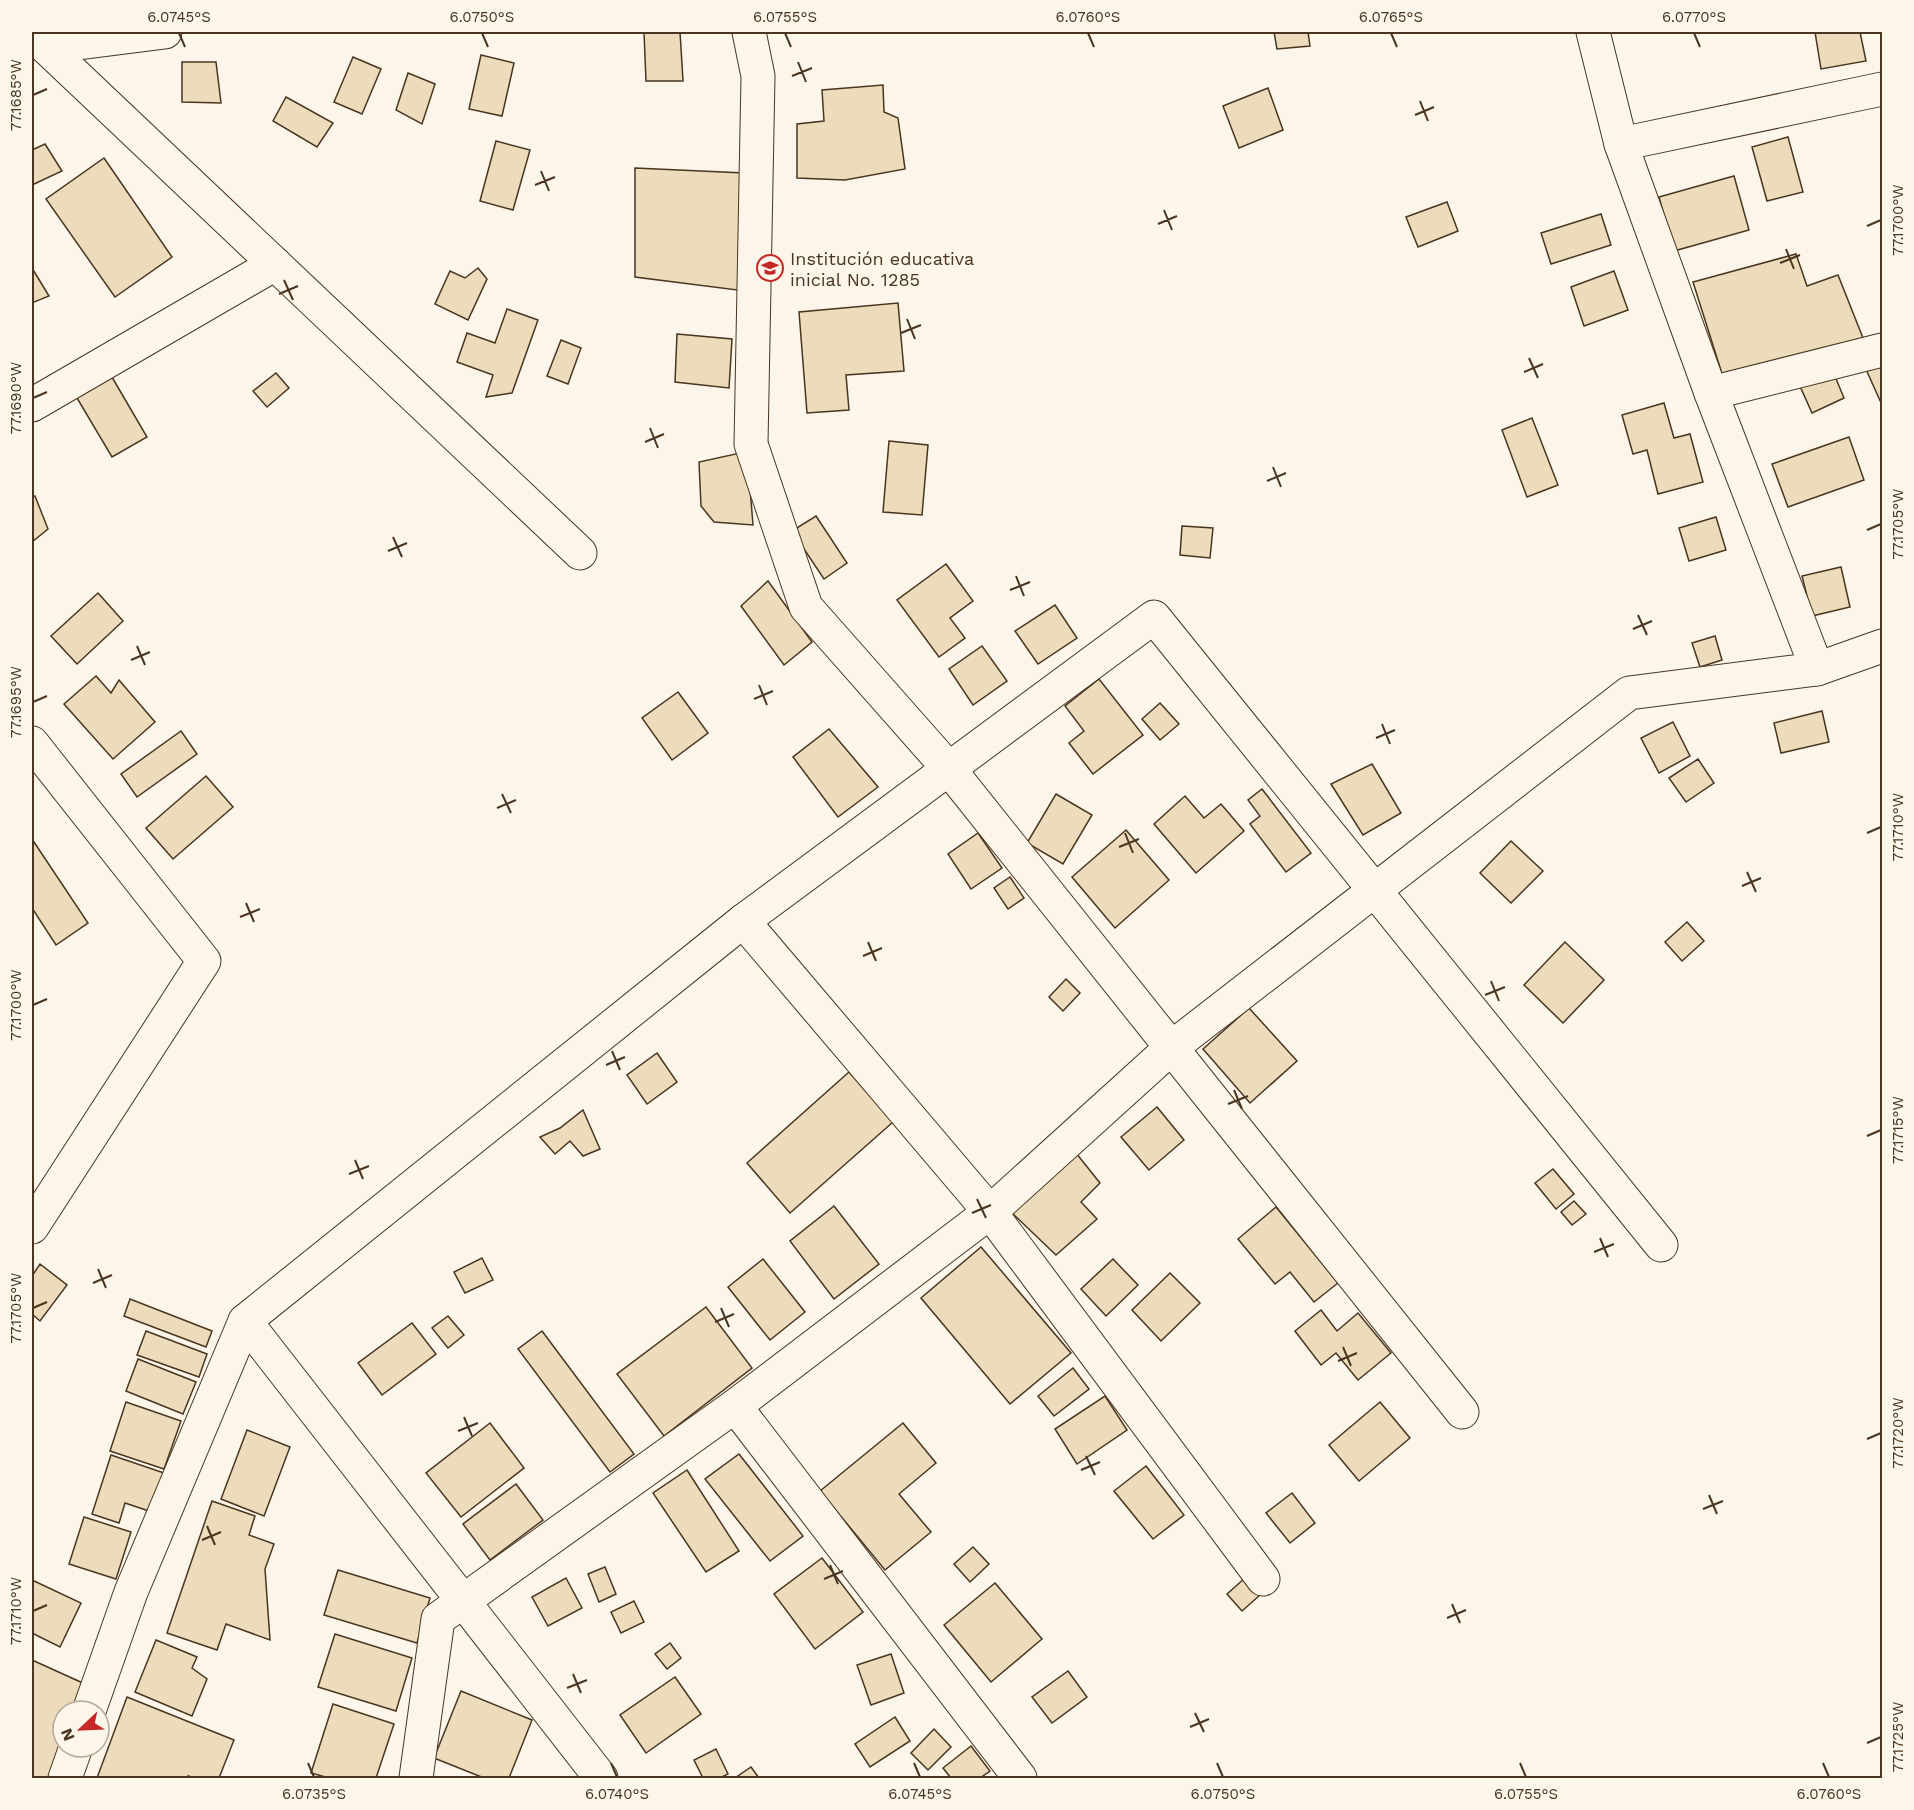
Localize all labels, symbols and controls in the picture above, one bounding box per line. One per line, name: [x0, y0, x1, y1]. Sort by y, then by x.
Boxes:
text: 6.0745°S: [147, 8, 211, 26]
text: 6.0750°S: [450, 8, 514, 26]
text: 6.0755°S: [753, 8, 817, 26]
text: 6.0760°S: [1056, 8, 1120, 26]
text: 6.0765°S: [1359, 8, 1423, 26]
text: 6.0770°S: [1662, 8, 1726, 26]
text: 77.1685°W: [7, 59, 25, 131]
text: 77.1700°W: [1889, 184, 1907, 256]
place label: Institución educativa inicial No. 1285: [790, 248, 974, 290]
school or university icon: Institución educativa inicial No. 1285: [755, 253, 785, 283]
text: 77.1690°W: [7, 362, 25, 434]
text: 77.1705°W: [1889, 489, 1907, 559]
text: 77.1695°W: [7, 666, 25, 738]
text: 77.1710°W: [1889, 793, 1907, 861]
text: 77.1700°W: [7, 969, 25, 1041]
text: 77.1715°W: [1889, 1096, 1907, 1164]
text: 77.1705°W: [7, 1273, 25, 1343]
text: 77.1720°W: [1889, 1397, 1907, 1469]
text: 77.1710°W: [7, 1577, 25, 1645]
north arrow: [51, 1699, 111, 1759]
text: 77.1725°W: [1889, 1702, 1907, 1772]
text: N: [57, 1725, 79, 1744]
text: 6.0735°S: [282, 1785, 346, 1803]
text: 6.0740°S: [585, 1785, 649, 1803]
text: 6.0745°S: [888, 1785, 952, 1803]
text: 6.0750°S: [1191, 1785, 1255, 1803]
text: 6.0755°S: [1494, 1785, 1558, 1803]
text: 6.0760°S: [1797, 1785, 1861, 1803]

